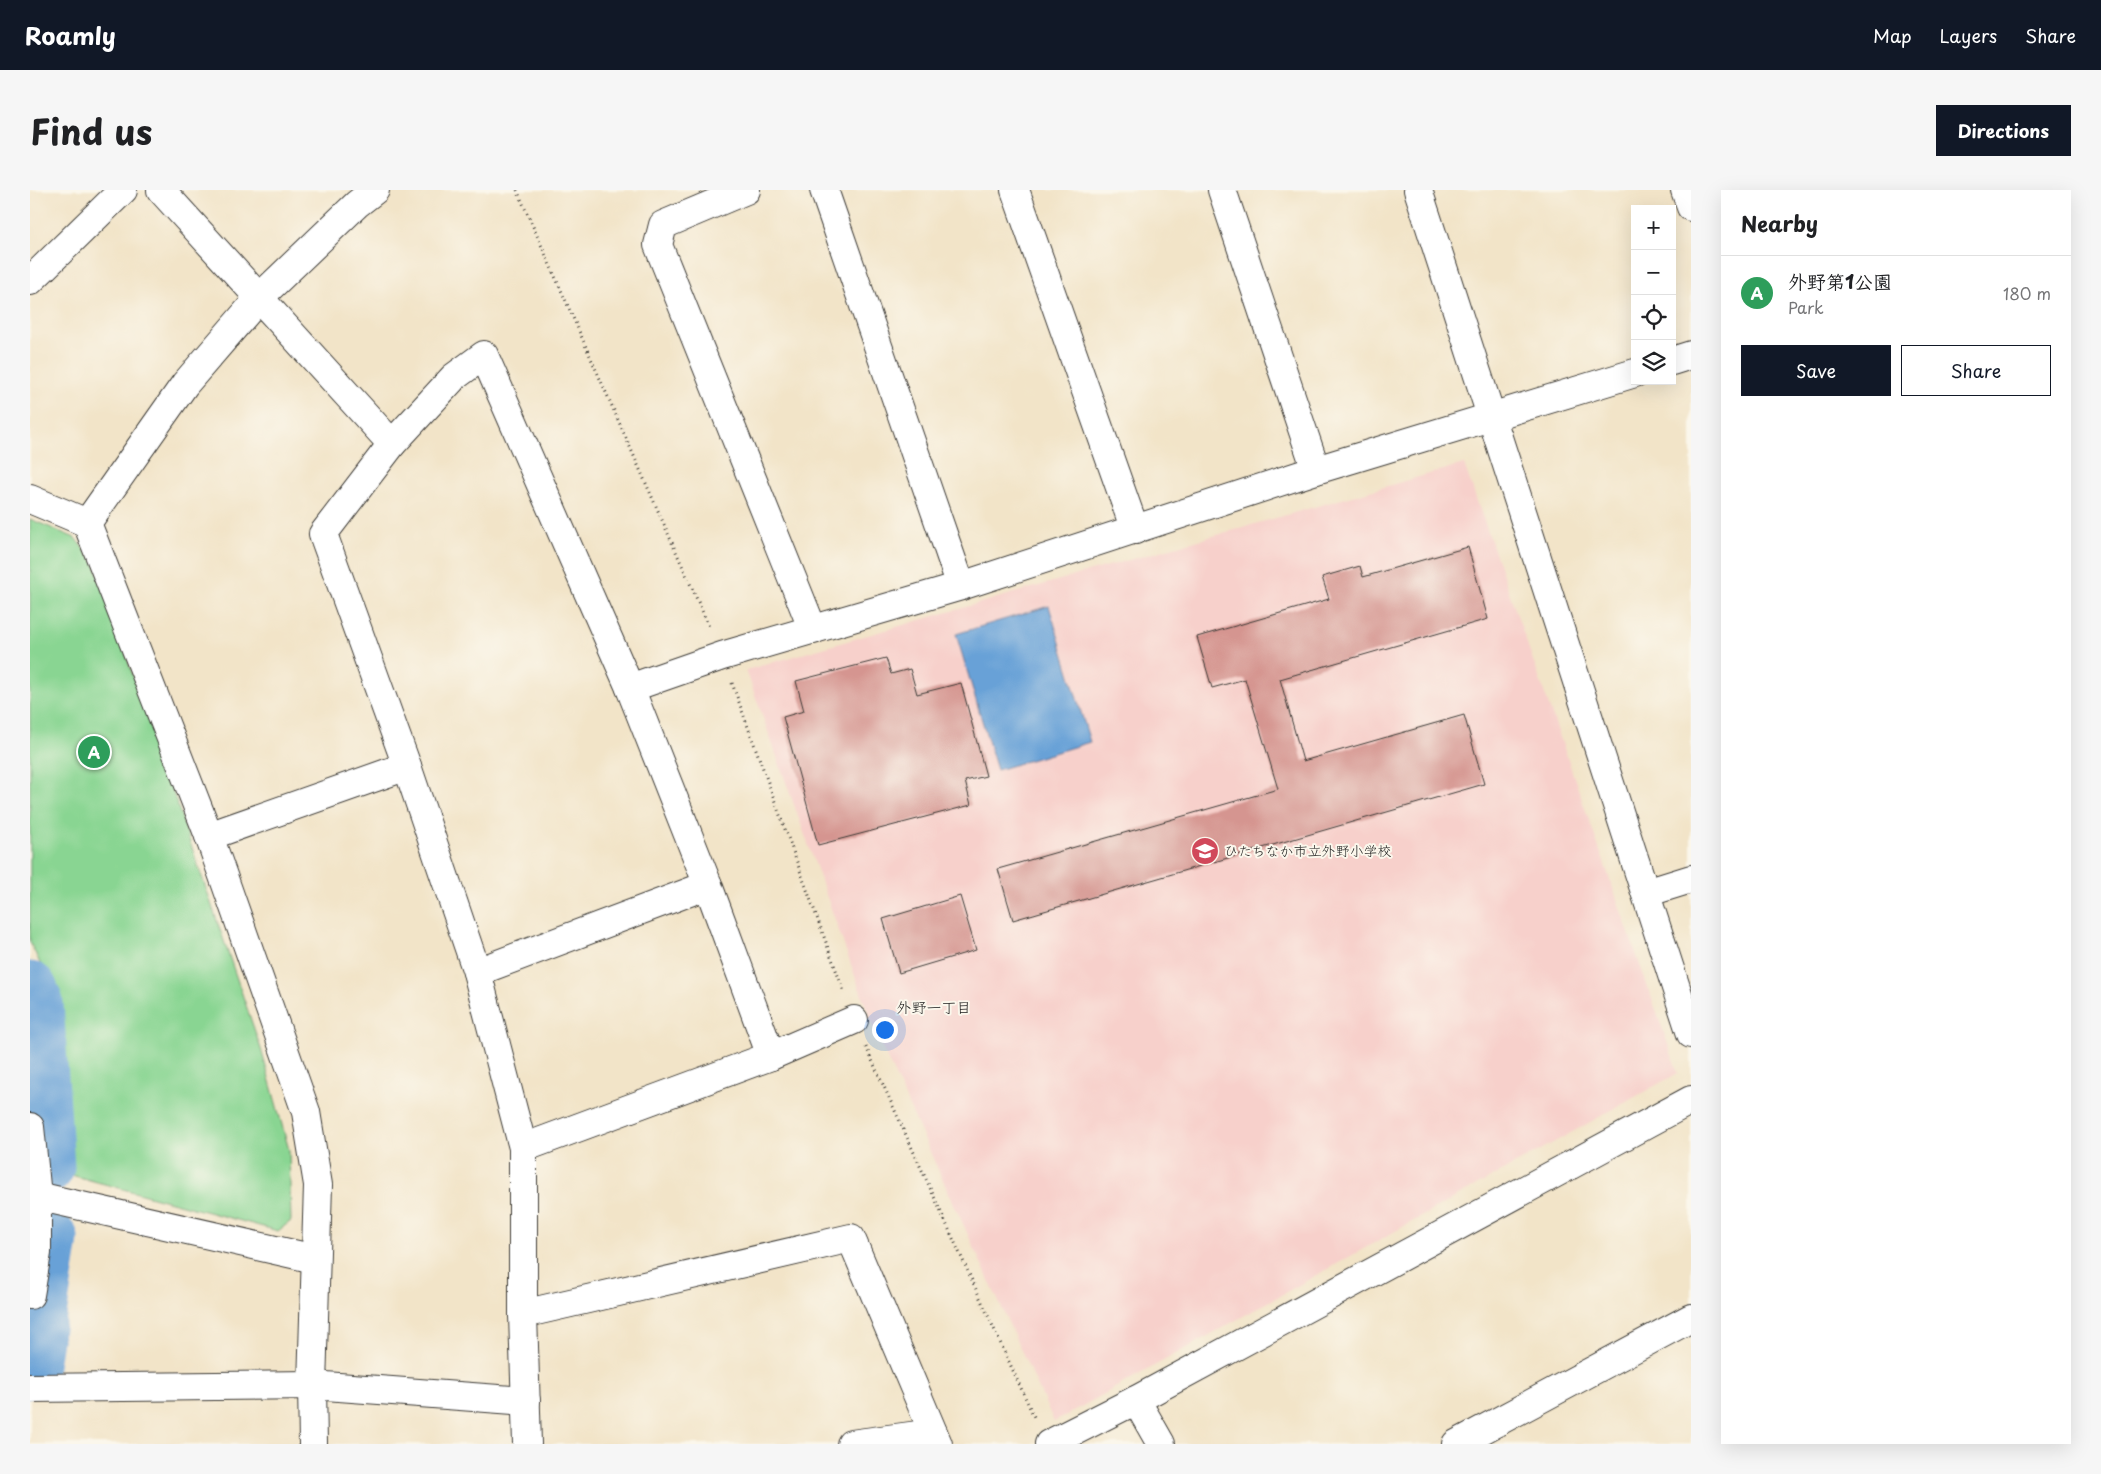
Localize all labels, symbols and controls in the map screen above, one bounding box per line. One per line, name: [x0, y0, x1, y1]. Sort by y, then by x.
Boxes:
text: Roamly: [25, 17, 116, 53]
text: Map: [1873, 22, 1912, 49]
text: Layers: [1940, 22, 1997, 49]
text: Share: [2025, 22, 2076, 49]
text: Find us: [30, 104, 152, 157]
button: Directions: [1936, 105, 2071, 156]
map controls: [1631, 205, 1676, 385]
button: +: [1631, 205, 1676, 250]
text: Nearby: [1741, 207, 1818, 239]
button: −: [1631, 250, 1676, 295]
text: 外野第1公園: [1788, 267, 1892, 295]
text: A: [1751, 281, 1763, 305]
text: 180 m: [2003, 281, 2051, 305]
button: locate: [1631, 295, 1676, 340]
text: Park: [1788, 295, 1824, 319]
button: layers: [1631, 340, 1676, 385]
button: Save: [1741, 345, 1891, 396]
button: Share: [1901, 345, 2051, 396]
pin: A: [78, 733, 110, 771]
school or university icon: ひたちなか市立外野小学校: [1190, 836, 1220, 866]
place label: ひたちなか市立外野小学校: [1224, 840, 1391, 861]
district label: 外野一丁目: [896, 995, 972, 1018]
your location: [872, 1017, 898, 1043]

